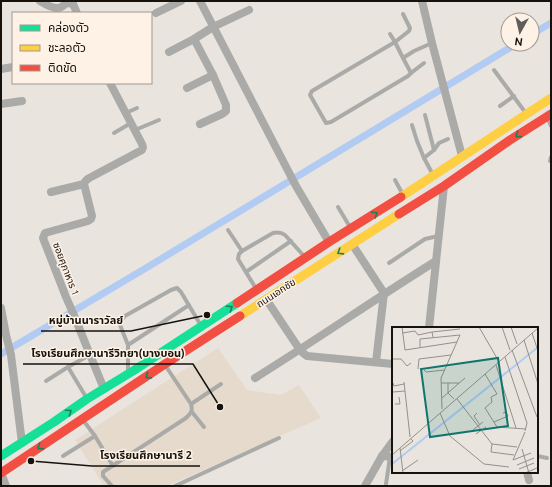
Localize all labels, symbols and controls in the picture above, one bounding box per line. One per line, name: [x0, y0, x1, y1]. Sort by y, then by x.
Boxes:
legend: [12, 12, 152, 84]
north arrow: [500, 12, 540, 52]
text: คล่องตัว: [48, 21, 89, 34]
text: N: [514, 35, 524, 48]
text: ชะลอตัว: [48, 41, 86, 54]
text: ติดขัด: [48, 61, 77, 74]
one-way arrow: [515, 130, 522, 138]
one-way arrow: [371, 211, 378, 219]
street label: ซอยศุภาหาร 1: [50, 241, 81, 298]
one-way arrow: [337, 247, 344, 255]
street label: ถนนเอกชัย: [254, 276, 298, 310]
one-way arrow: [226, 305, 233, 312]
callout: หมู่บ้านนาราวัลย์: [41, 308, 131, 331]
text: หมู่บ้านนาราวัลย์: [49, 314, 123, 327]
inset map: [392, 327, 538, 473]
callout: โรงเรียนศึกษานารีวิทยา(บางบอน): [23, 341, 193, 364]
text: โรงเรียนศึกษานารีวิทยา(บางบอน): [31, 347, 185, 360]
one-way arrow: [146, 371, 153, 378]
one-way arrow: [65, 409, 72, 417]
one-way arrow: [37, 443, 44, 450]
callout: โรงเรียนศึกษานารี 2: [92, 443, 200, 466]
text: โรงเรียนศึกษานารี 2: [100, 449, 192, 461]

